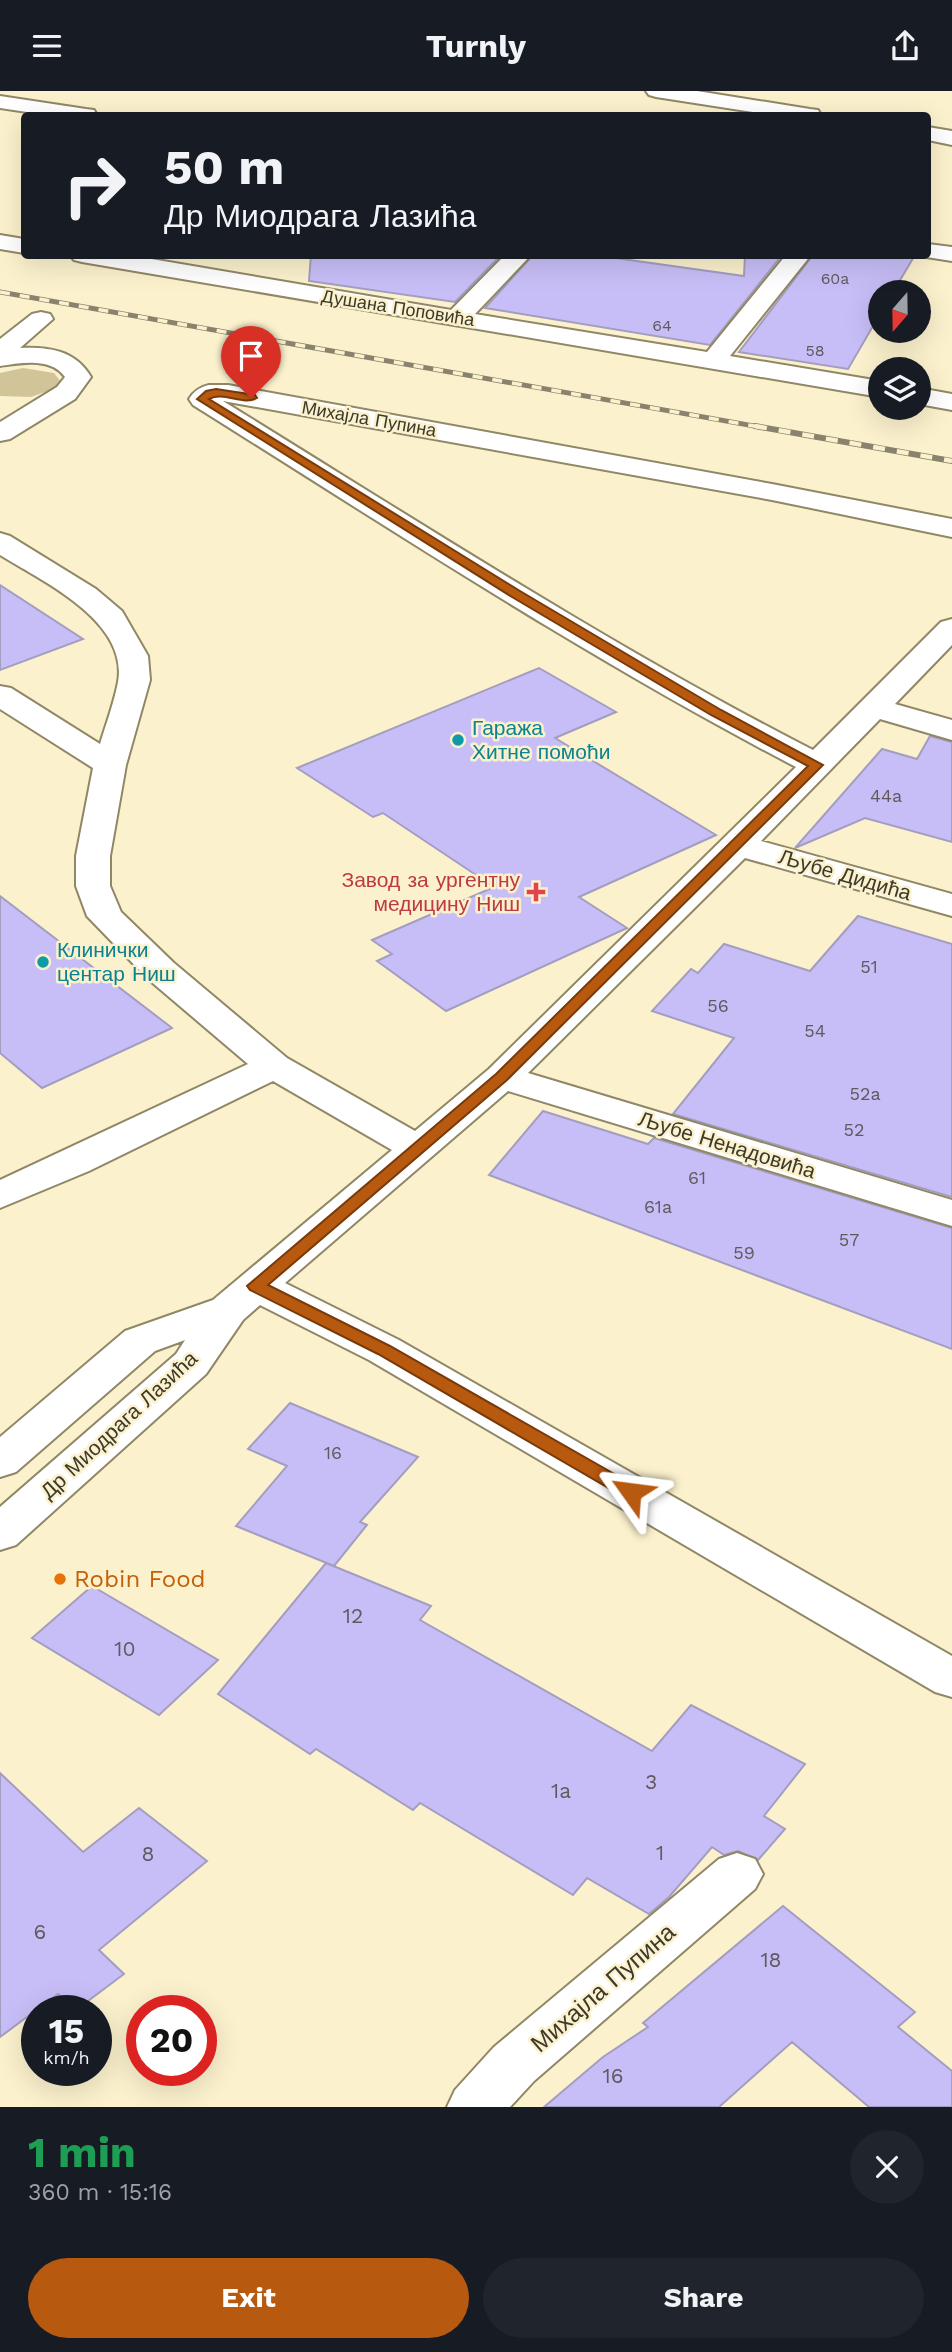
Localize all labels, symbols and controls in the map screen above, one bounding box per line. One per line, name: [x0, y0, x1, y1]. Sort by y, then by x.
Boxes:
icon: menu: [28, 27, 66, 65]
text: Turnly: [426, 27, 526, 65]
icon: share: [886, 27, 924, 65]
text: 50 m: [164, 138, 284, 196]
icon: right: [49, 140, 140, 231]
text: Др Миодрага Лазића: [164, 197, 477, 235]
house number: 60a: [821, 269, 849, 288]
north arrow: [868, 280, 931, 343]
map controls: [868, 280, 931, 420]
street label: Душана Поповића: [320, 285, 477, 330]
house number: 64: [652, 316, 672, 335]
pin: [221, 326, 281, 398]
icon: arrive: [232, 337, 270, 375]
house number: 58: [805, 341, 825, 360]
button: layers: [868, 357, 931, 420]
street label: Михајла Пупина: [300, 396, 439, 441]
place label: Гаража Хитне помоћи: [472, 715, 610, 764]
marker: Гаража Хитне помоћи: [450, 732, 466, 748]
house number: 44a: [870, 785, 902, 806]
street label: Љубе Дидића: [776, 844, 915, 905]
place label: Завод за ургентну медицину Ниш: [341, 867, 520, 916]
marker: Завод за ургентну медицину Ниш: [526, 882, 546, 902]
place label: Клинички центар Ниш: [57, 937, 176, 986]
marker: Клинички центар Ниш: [35, 954, 51, 970]
house number: 51: [860, 956, 878, 977]
house number: 56: [707, 995, 729, 1016]
house number: 54: [804, 1020, 826, 1041]
house number: 52a: [849, 1083, 881, 1104]
street label: Љубе Ненадовића: [636, 1106, 819, 1183]
house number: 52: [844, 1119, 864, 1140]
house number: 61: [688, 1167, 706, 1188]
house number: 61a: [644, 1196, 672, 1217]
house number: 57: [839, 1229, 859, 1250]
house number: 59: [733, 1242, 755, 1263]
street label: Др Миодрага Лазића: [35, 1345, 202, 1504]
house number: 16: [324, 1442, 342, 1463]
position arrow: [594, 1455, 668, 1529]
place label: Robin Food: [74, 1565, 206, 1593]
marker: Robin Food: [52, 1571, 68, 1587]
house number: 12: [343, 1603, 363, 1628]
house number: 10: [114, 1636, 136, 1661]
house number: 3: [645, 1769, 657, 1794]
house number: 1a: [551, 1778, 571, 1803]
house number: 1: [656, 1840, 664, 1865]
house number: 8: [142, 1841, 154, 1866]
street label: Михајла Пупина: [525, 1917, 681, 2058]
house number: 6: [34, 1919, 46, 1944]
house number: 18: [760, 1947, 782, 1972]
speed limit sign: 20: [126, 1995, 217, 2086]
text: 15: [49, 2010, 84, 2052]
text: km/h: [43, 2047, 90, 2068]
house number: 16: [603, 2063, 623, 2088]
text: 1 min: [28, 2128, 136, 2177]
button: close: [850, 2130, 924, 2204]
text: 360 m · 15:16: [28, 2179, 172, 2206]
button: Exit: [28, 2258, 469, 2338]
button: Share: [483, 2258, 924, 2338]

